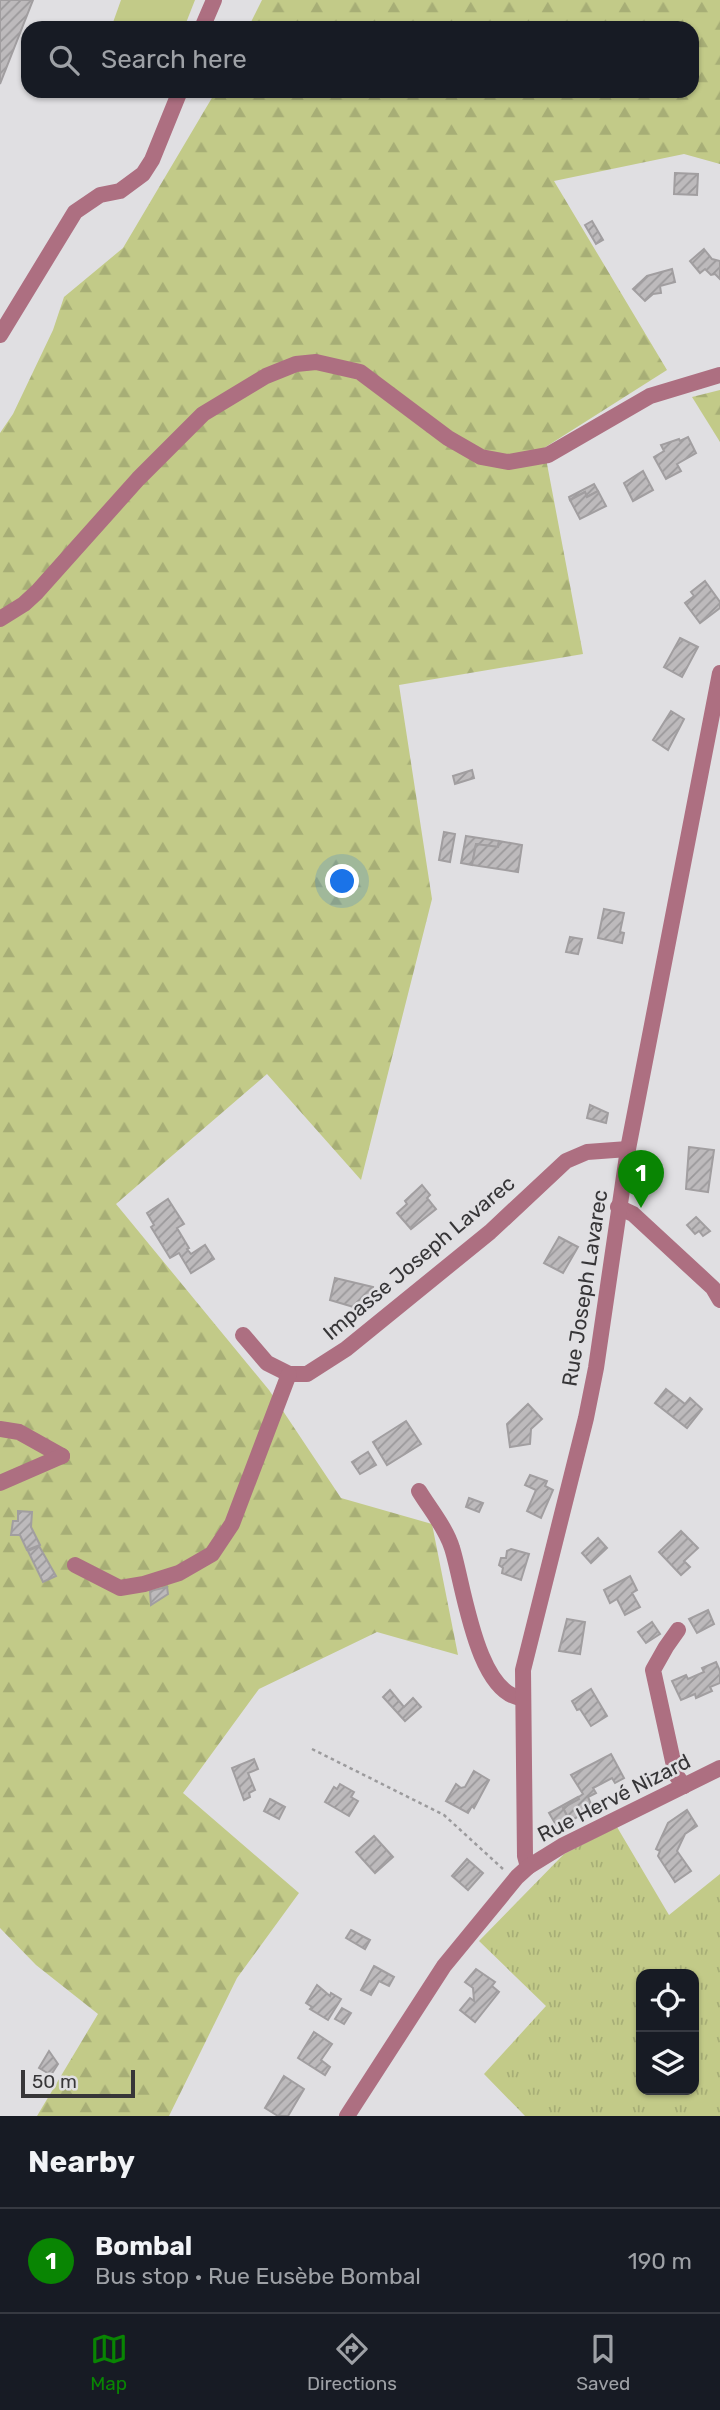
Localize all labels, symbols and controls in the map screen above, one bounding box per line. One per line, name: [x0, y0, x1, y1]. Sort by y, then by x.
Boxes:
search box: [21, 21, 699, 98]
icon: search: [45, 41, 83, 79]
text: Search here: [101, 44, 247, 75]
your location: [325, 864, 359, 898]
pin: 1: [618, 1150, 664, 1208]
street label: Impasse Joseph Lavarec: [318, 1170, 520, 1345]
street label: Rue Joseph Lavarec: [557, 1188, 612, 1388]
street label: Rue Hervé Nizard: [533, 1748, 694, 1847]
map controls: [636, 1969, 699, 2095]
button: locate: [636, 1969, 699, 2032]
button: layers: [636, 2032, 699, 2095]
scale bar: [21, 2067, 135, 2099]
text: 50 m: [32, 2070, 77, 2093]
text: Nearby: [28, 2144, 135, 2180]
text: Bombal: [95, 2231, 192, 2262]
text: 1: [45, 2247, 57, 2275]
text: 190 m: [628, 2247, 692, 2275]
text: Bus stop · Rue Eusèbe Bombal: [95, 2262, 421, 2290]
tab: Map: [90, 2330, 128, 2395]
tab: Directions: [307, 2330, 397, 2395]
tab: Saved: [576, 2330, 630, 2395]

